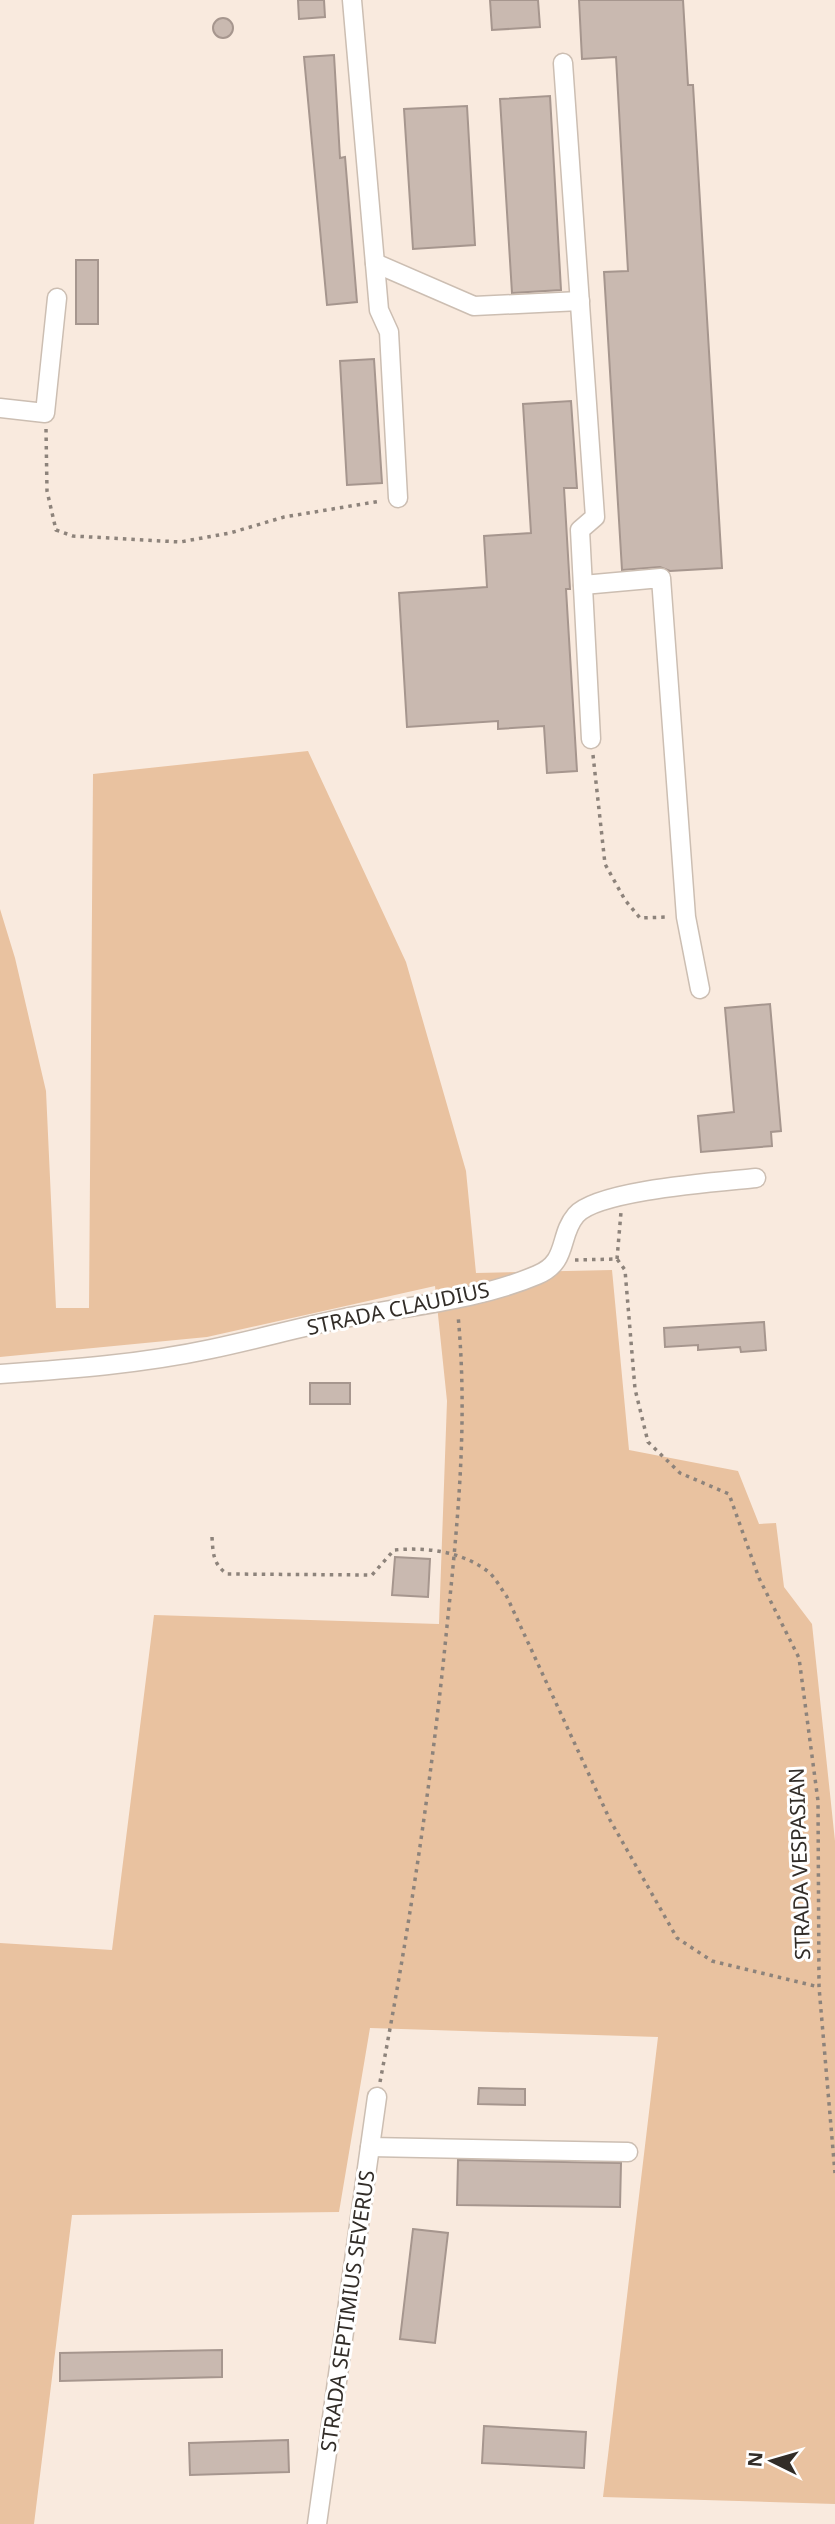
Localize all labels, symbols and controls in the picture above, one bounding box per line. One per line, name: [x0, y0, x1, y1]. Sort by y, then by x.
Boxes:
street label: STRADA CLAUDIUS: [304, 1275, 492, 1341]
street label: STRADA VESPASIAN: [782, 1767, 816, 1961]
street label: STRADA SEPTIMIUS SEVERUS: [313, 2168, 381, 2454]
north arrow: [737, 2426, 807, 2496]
text: N: [741, 2451, 769, 2468]

